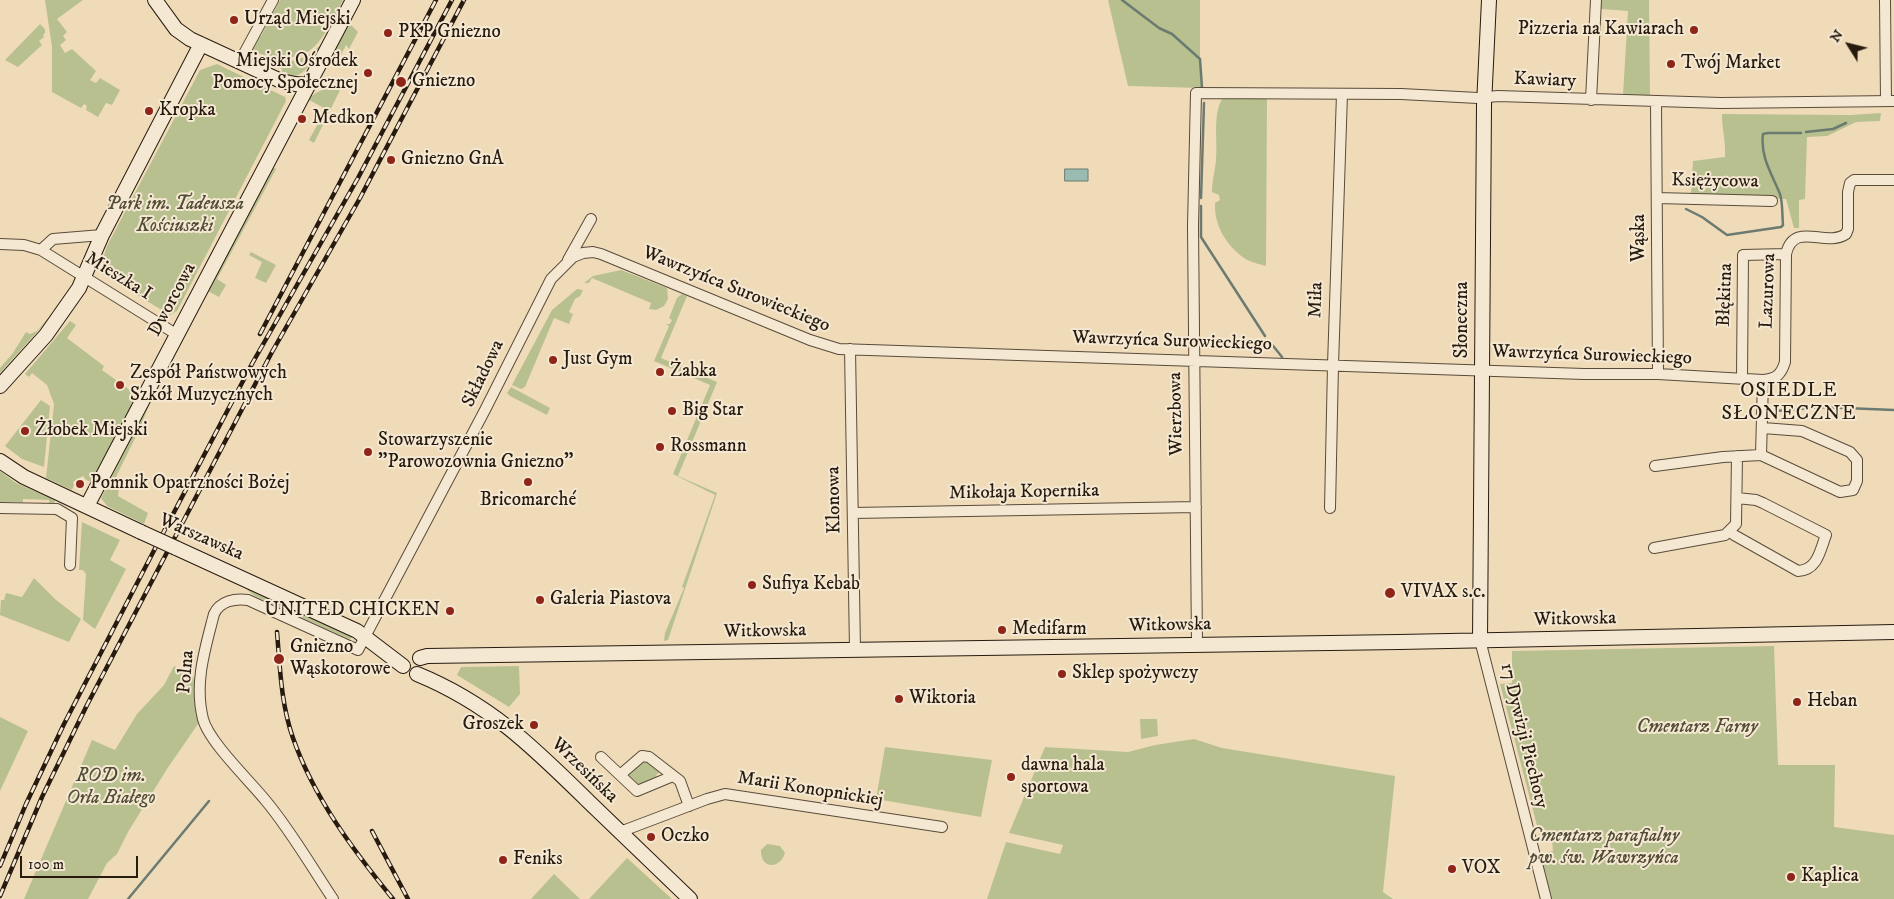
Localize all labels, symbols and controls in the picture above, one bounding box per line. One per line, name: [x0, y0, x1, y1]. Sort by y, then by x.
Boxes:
place label: Urząd Miejski: [244, 9, 350, 31]
marker: Urząd Miejski: [228, 14, 240, 26]
place label: Pizzeria na Kawiarach: [1518, 19, 1684, 41]
north arrow: [1824, 20, 1874, 70]
place label: PKP Gniezno: [398, 22, 501, 44]
marker: Pizzeria na Kawiarach: [1688, 24, 1700, 36]
text: N: [1826, 26, 1848, 46]
marker: PKP Gniezno: [382, 27, 394, 39]
place label: Miejski Ośrodek Pomocy Społecznej: [212, 51, 358, 95]
place label: Twój Market: [1681, 53, 1781, 75]
marker: Twój Market: [1665, 58, 1677, 70]
marker: Miejski Ośrodek Pomocy Społecznej: [362, 67, 374, 79]
street label: Kawiary: [1513, 69, 1577, 93]
place label: Gniezno: [412, 71, 475, 93]
marker: Gniezno: [394, 75, 408, 89]
place label: Kropka: [159, 100, 216, 122]
marker: Kropka: [143, 105, 155, 117]
place label: Medkon: [312, 108, 375, 130]
marker: Medkon: [296, 113, 308, 125]
place label: Gniezno GnA: [401, 149, 504, 171]
marker: Gniezno GnA: [385, 154, 397, 166]
street label: Księżycowa: [1671, 170, 1759, 194]
park label: Park im. Tadeusza Kościuszki: [106, 194, 244, 238]
street label: Wąska: [1629, 214, 1651, 262]
street label: Wawrzyńca Surowieckiego: [639, 242, 833, 338]
street label: Mieszka I: [81, 248, 155, 306]
street label: Lazurowa: [1756, 253, 1782, 329]
street label: Dworcowa: [144, 259, 202, 341]
street label: Błękitna: [1713, 263, 1739, 327]
street label: Miła: [1305, 282, 1329, 318]
street label: Słoneczna: [1452, 282, 1474, 358]
street label: Wawrzyńca Surowieckiego: [1072, 327, 1272, 357]
street label: Składowa: [458, 337, 510, 411]
street label: Wawrzyńca Surowieckiego: [1492, 341, 1692, 371]
place label: Just Gym: [563, 349, 632, 371]
marker: Just Gym: [547, 354, 559, 366]
place label: Żabka: [670, 361, 717, 383]
place label: Zespół Państwowych Szkół Muzycznych: [130, 363, 287, 407]
marker: Żabka: [654, 366, 666, 378]
street label: Wierzbowa: [1165, 372, 1189, 456]
marker: Zespół Państwowych Szkół Muzycznych: [114, 379, 126, 391]
district label: OSIEDLE SŁONECZNE: [1720, 380, 1858, 427]
place label: Big Star: [682, 400, 743, 422]
marker: Big Star: [666, 405, 678, 417]
place label: Żłobek Miejski: [35, 420, 148, 442]
marker: Żłobek Miejski: [19, 425, 31, 437]
place label: Stowarzyszenie "Parowozownia Gniezno": [378, 430, 574, 474]
place label: Rossmann: [670, 436, 747, 458]
marker: Rossmann: [654, 441, 666, 453]
marker: Stowarzyszenie "Parowozownia Gniezno": [362, 446, 374, 458]
street label: Klonowa: [823, 466, 847, 534]
place label: Pomnik Opatrzności Bożej: [90, 473, 290, 495]
marker: Bricomarché: [522, 476, 534, 488]
marker: Pomnik Opatrzności Bożej: [74, 478, 86, 490]
street label: Mikołaja Kopernika: [949, 480, 1099, 506]
place label: Bricomarché: [480, 490, 576, 512]
street label: Warszawska: [155, 509, 247, 567]
place label: Sufiya Kebab: [762, 574, 860, 596]
marker: Sufiya Kebab: [746, 579, 758, 591]
place label: VIVAX s.c.: [1401, 582, 1486, 604]
marker: VIVAX s.c.: [1383, 586, 1397, 600]
place label: Galeria Piastova: [550, 589, 671, 611]
marker: Galeria Piastova: [534, 594, 546, 606]
place label: UNITED CHICKEN: [265, 600, 440, 622]
marker: UNITED CHICKEN: [444, 605, 456, 617]
street label: Witkowska: [1533, 608, 1617, 632]
street label: Witkowska: [1128, 614, 1212, 638]
place label: Medifarm: [1012, 619, 1087, 641]
street label: Witkowska: [723, 620, 807, 644]
marker: Medifarm: [996, 624, 1008, 636]
place label: Gniezno Wąskotorowe: [290, 637, 391, 681]
street label: Polna: [174, 649, 200, 695]
marker: Gniezno Wąskotorowe: [272, 652, 286, 666]
street label: 17 Dywizji Piechoty: [1494, 661, 1552, 811]
place label: Sklep spożywczy: [1072, 663, 1198, 685]
marker: Sklep spożywczy: [1056, 668, 1068, 680]
place label: Wiktoria: [909, 688, 976, 710]
place label: Heban: [1807, 691, 1857, 713]
marker: Wiktoria: [893, 693, 905, 705]
marker: Heban: [1791, 696, 1803, 708]
place label: Groszek: [463, 714, 524, 736]
park label: Cmentarz Farny: [1636, 717, 1758, 739]
marker: Groszek: [528, 719, 540, 731]
street label: Wrzesińska: [546, 733, 622, 809]
place label: dawna hala sportowa: [1021, 755, 1104, 799]
park label: ROD im. Orła Białego: [66, 766, 156, 810]
street label: Marii Konopnickiej: [736, 767, 884, 813]
marker: dawna hala sportowa: [1005, 771, 1017, 783]
place label: Oczko: [661, 826, 709, 848]
park label: Cmentarz parafialny pw. św. Wawrzyńca: [1529, 826, 1679, 870]
marker: Oczko: [645, 831, 657, 843]
scale bar: [22, 846, 140, 878]
place label: Feniks: [513, 849, 563, 871]
marker: Feniks: [497, 854, 509, 866]
text: 100 m: [28, 855, 64, 874]
place label: VOX: [1462, 858, 1501, 880]
marker: VOX: [1446, 863, 1458, 875]
place label: Kaplica: [1801, 866, 1859, 888]
marker: Kaplica: [1785, 871, 1797, 883]

